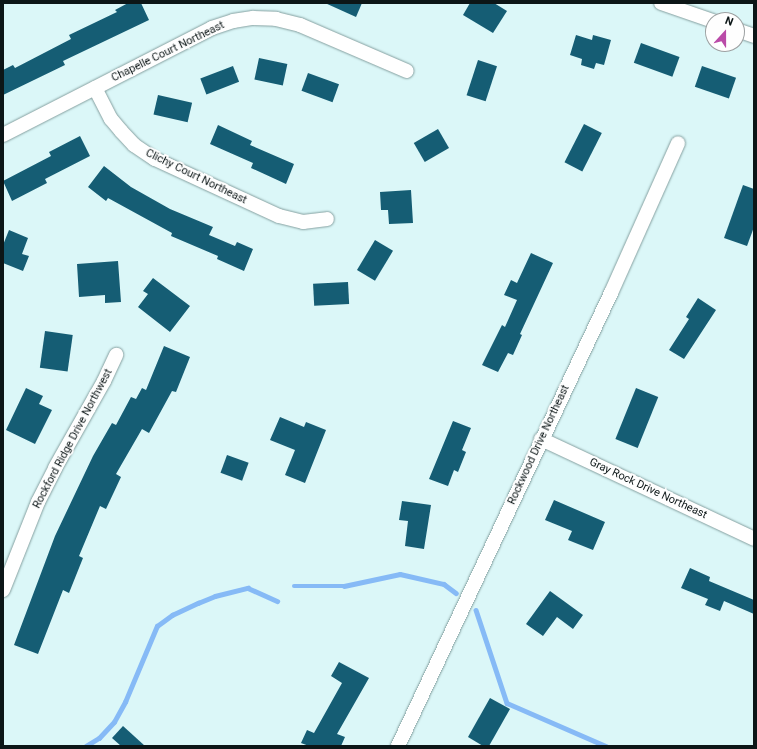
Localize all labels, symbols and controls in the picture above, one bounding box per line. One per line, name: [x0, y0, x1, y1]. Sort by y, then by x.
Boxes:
north arrow: [705, 12, 745, 52]
text: N: [723, 14, 735, 29]
street label: Chapelle Court Northeast: [109, 19, 227, 85]
street label: Clichy Court Northeast: [143, 147, 249, 207]
street label: Rockford Ridge Drive Northwest: [31, 367, 115, 511]
street label: Rockwood Drive Northeast: [505, 383, 573, 507]
street label: Gray Rock Drive Northeast: [587, 456, 709, 522]

